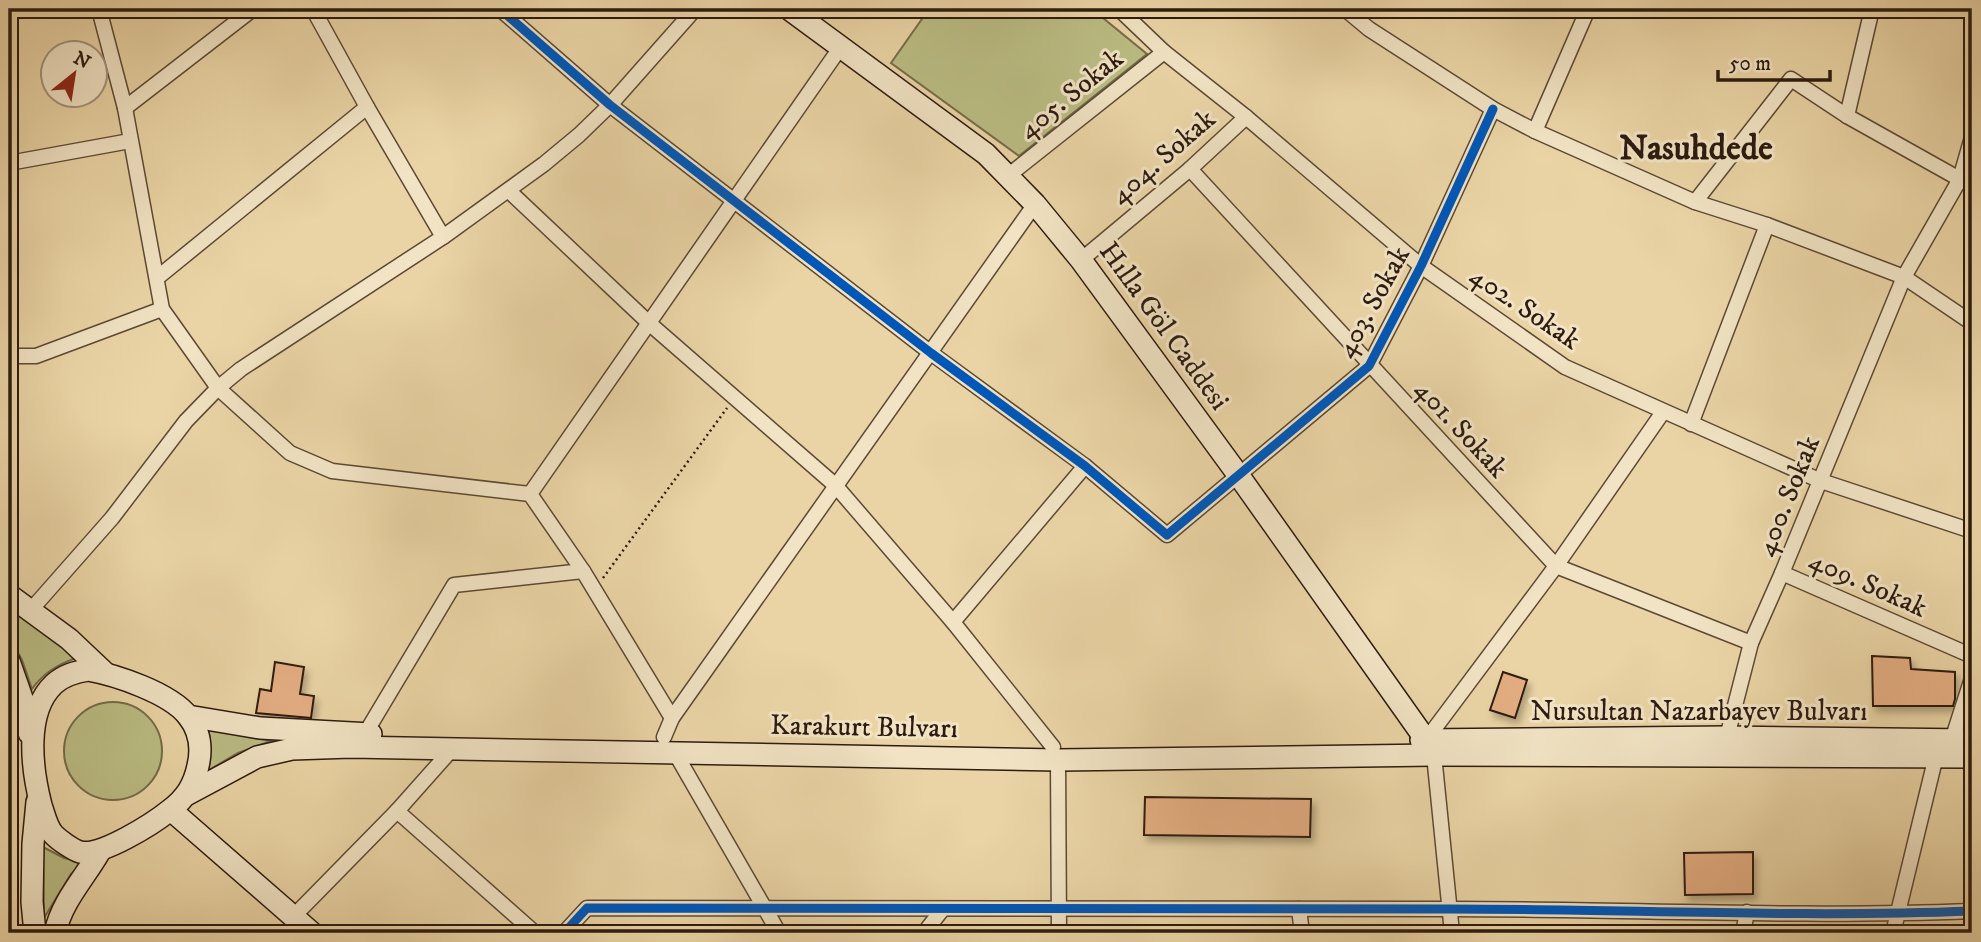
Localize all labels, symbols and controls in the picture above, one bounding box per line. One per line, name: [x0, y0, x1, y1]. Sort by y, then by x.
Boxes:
north arrow: [38, 38, 108, 108]
scale bar: [1718, 38, 1830, 82]
street label: 405. Sokak: [1012, 41, 1131, 147]
text: N: [69, 47, 95, 75]
text: 50 m: [1729, 51, 1771, 77]
street label: 404. Sokak: [1103, 102, 1223, 212]
district label: Nasuhdede: [1619, 127, 1773, 171]
street label: Hılla Göl Caddesi: [1091, 235, 1237, 417]
street label: 403. Sokak: [1328, 240, 1418, 364]
street label: 402. Sokak: [1463, 258, 1587, 358]
street label: 401. Sokak: [1407, 373, 1515, 486]
street label: 400. Sokak: [1748, 431, 1828, 561]
street label: 409. Sokak: [1803, 542, 1933, 626]
street label: Nursultan Nazarbayev Bulvarı: [1530, 694, 1868, 729]
street label: Karakurt Bulvarı: [770, 708, 958, 746]

